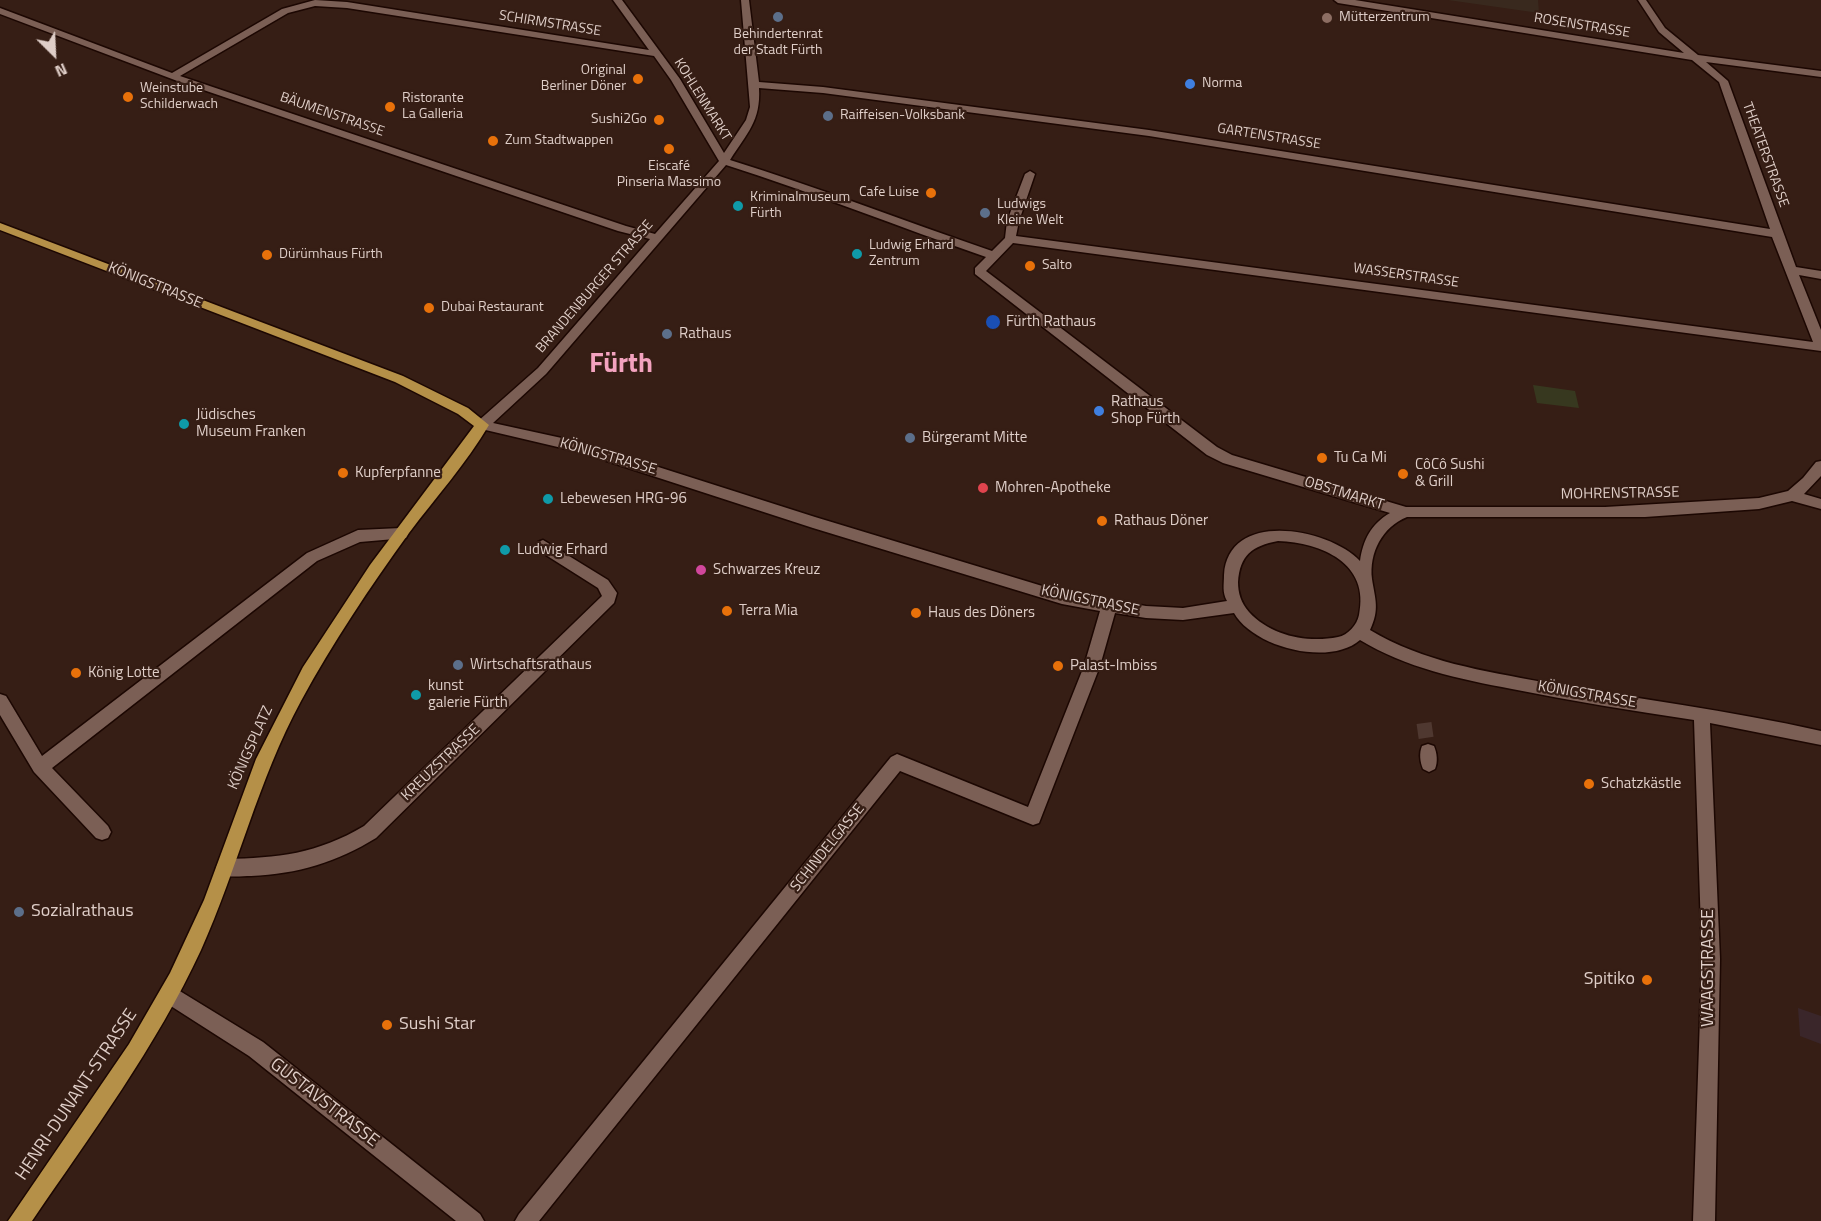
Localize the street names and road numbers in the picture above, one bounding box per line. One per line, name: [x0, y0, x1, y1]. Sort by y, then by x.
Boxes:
street label: SCHIRMSTRASSE: [498, 8, 602, 40]
street label: ROSENSTRASSE: [1533, 10, 1631, 42]
street label: KOHLENMARKT: [670, 56, 734, 144]
street label: BÄUMENSTRASSE: [278, 89, 386, 141]
street label: THEATERSTRASSE: [1738, 100, 1792, 210]
street label: GARTENSTRASSE: [1216, 121, 1322, 153]
street label: BRANDENBURGER STRASSE: [533, 217, 657, 357]
street label: KÖNIGSTRASSE: [105, 259, 205, 313]
street label: WASSERSTRASSE: [1352, 260, 1460, 292]
street label: KÖNIGSTRASSE: [558, 435, 658, 479]
street label: OBSTMARKT: [1302, 473, 1386, 515]
street label: MOHRENSTRASSE: [1560, 484, 1680, 504]
street label: KÖNIGSTRASSE: [1039, 582, 1141, 620]
street label: KÖNIGSTRASSE: [1536, 677, 1638, 713]
street label: KÖNIGSPLATZ: [225, 703, 277, 793]
street label: KREUZSTRASSE: [398, 721, 484, 805]
street label: SCHINDELGASSE: [787, 800, 869, 896]
street label: WAAGSTRASSE: [1698, 909, 1720, 1027]
street label: HENRI-DUNANT-STRASSE: [12, 1005, 142, 1185]
street label: GUSTAVSTRASSE: [265, 1054, 383, 1152]

